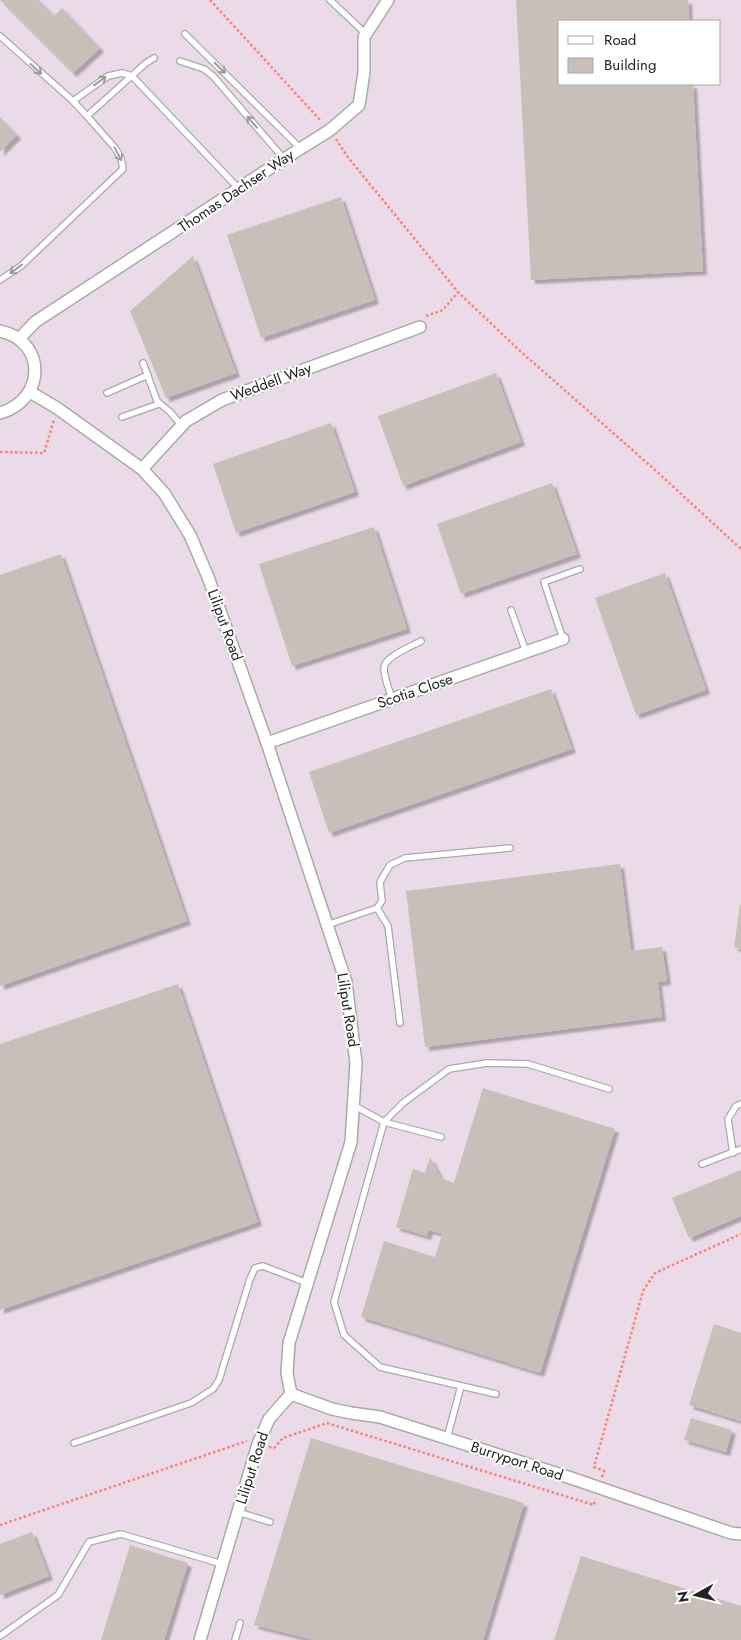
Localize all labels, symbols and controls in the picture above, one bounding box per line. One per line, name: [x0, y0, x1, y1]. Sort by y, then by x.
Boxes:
legend: [558, 20, 721, 85]
text: Road: [604, 29, 636, 51]
text: Building: [604, 54, 656, 76]
one-way arrow: [214, 62, 226, 74]
one-way arrow: [30, 63, 43, 75]
one-way arrow: [93, 76, 107, 86]
one-way arrow: [246, 115, 257, 128]
street label: Thomas Dachser Way: [174, 144, 299, 238]
one-way arrow: [114, 146, 123, 161]
one-way arrow: [9, 264, 23, 274]
street label: Weddell Way: [227, 357, 315, 407]
street label: Liliput Road: [202, 586, 248, 664]
street label: Scotia Close: [374, 668, 456, 714]
street label: Liliput Road: [331, 971, 365, 1049]
street label: Liliput Road: [230, 1429, 274, 1507]
street label: Burryport Road: [468, 1436, 566, 1486]
north arrow: [671, 1570, 721, 1620]
text: N: [672, 1590, 694, 1604]

